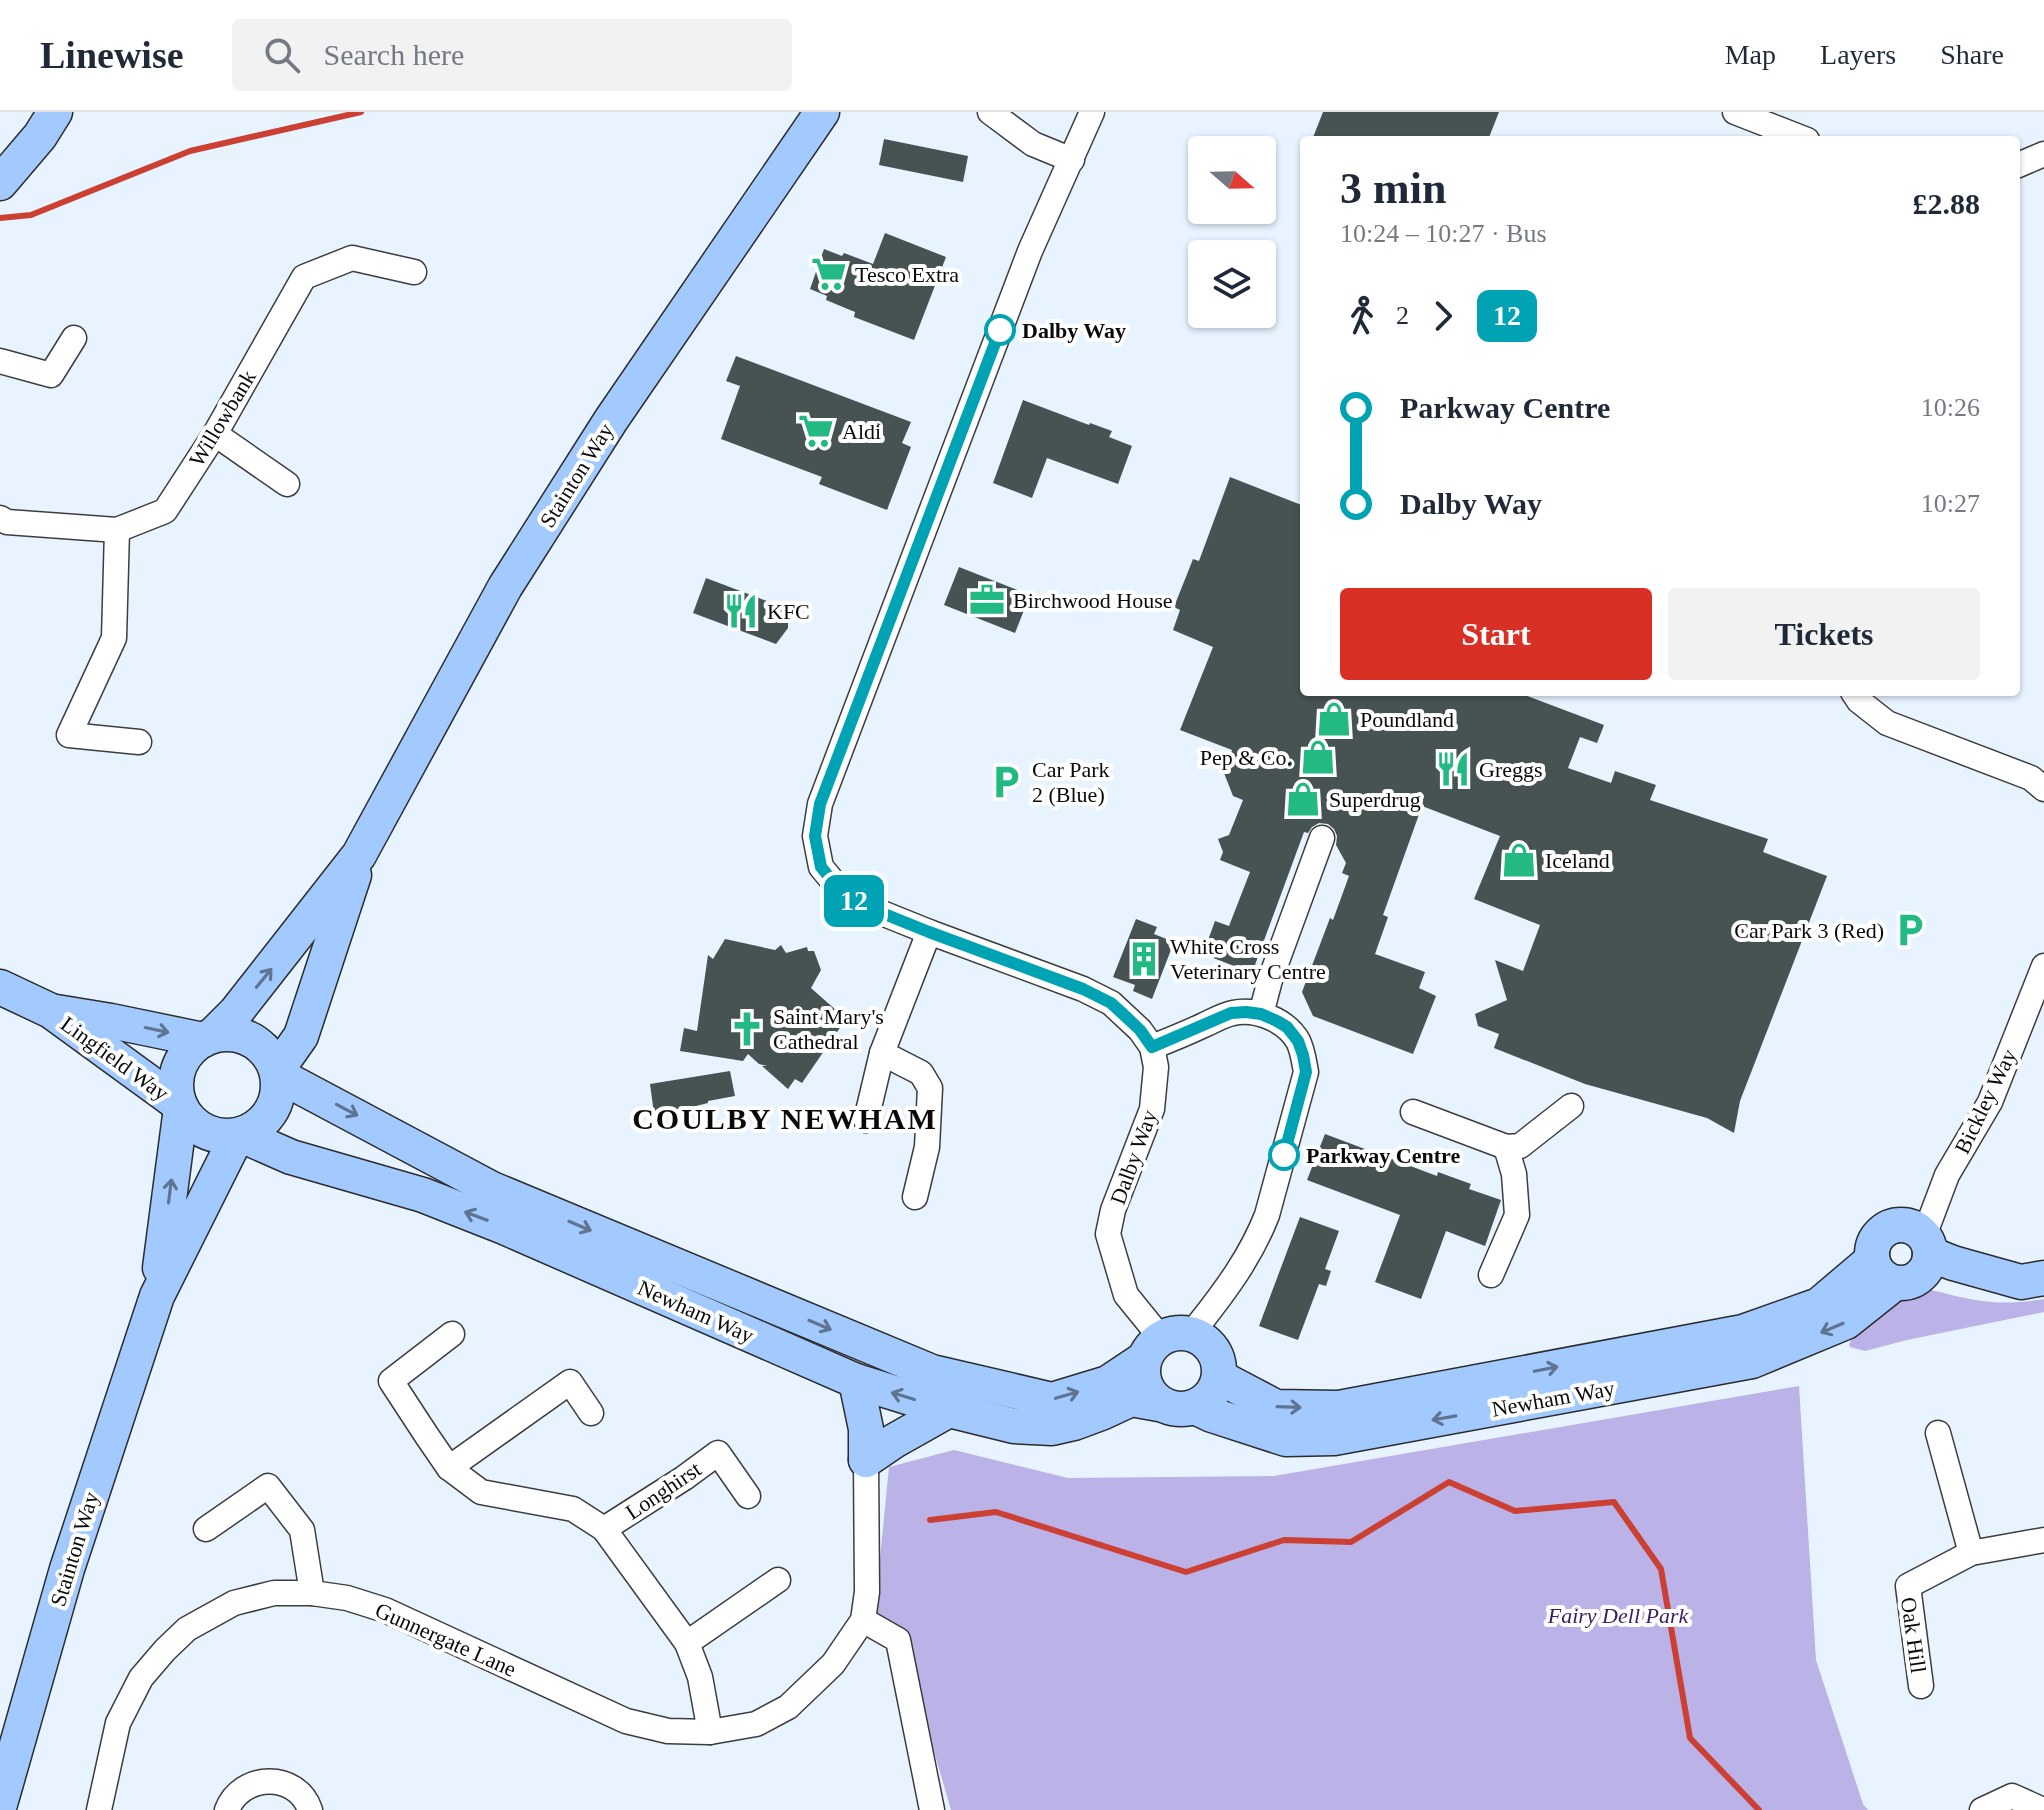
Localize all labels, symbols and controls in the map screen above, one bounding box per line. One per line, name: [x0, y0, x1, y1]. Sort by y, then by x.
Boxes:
search box: [232, 19, 792, 91]
icon: search: [260, 33, 304, 77]
text: Linewise: [40, 34, 184, 76]
text: Search here: [324, 38, 464, 71]
text: Map: [1725, 39, 1776, 70]
text: Layers: [1820, 39, 1896, 70]
text: Share: [1940, 39, 2004, 70]
north arrow: [1188, 136, 1276, 224]
map controls: [1188, 136, 1276, 328]
text: 3 min: [1340, 164, 1446, 213]
text: £2.88: [1913, 187, 1980, 220]
text: 10:24 – 10:27 · Bus: [1340, 219, 1547, 248]
button: layers: [1188, 240, 1276, 328]
supermarket icon: Tesco Extra: [810, 255, 848, 293]
place label: Tesco Extra: [855, 262, 959, 287]
icon: walk: [1340, 294, 1384, 338]
icon: forward: [1421, 294, 1465, 338]
text: 12: [1493, 300, 1521, 331]
text: 2: [1396, 301, 1409, 330]
marker: Dalby Way: [985, 315, 1015, 345]
place label: Dalby Way: [1022, 318, 1126, 343]
street label: Willowbank: [184, 366, 261, 471]
text: Parkway Centre: [1400, 391, 1610, 424]
text: 10:26: [1921, 393, 1980, 422]
supermarket icon: Aldi: [797, 412, 835, 450]
street label: Stainton Way: [535, 419, 618, 532]
place label: Aldi: [842, 419, 881, 444]
text: Dalby Way: [1400, 487, 1542, 520]
text: 10:27: [1921, 489, 1980, 518]
office icon: Birchwood House: [968, 581, 1006, 619]
place label: Birchwood House: [1013, 588, 1172, 613]
button: Start: [1340, 588, 1652, 680]
button: Tickets: [1668, 588, 1980, 680]
restaurant icon: KFC: [722, 592, 760, 630]
place label: KFC: [767, 599, 810, 624]
shop icon: Poundland: [1315, 700, 1353, 738]
place label: Poundland: [1360, 707, 1454, 732]
shop icon: Pep & Co.: [1299, 738, 1337, 776]
place label: Pep & Co.: [1200, 745, 1292, 770]
restaurant icon: Greggs: [1434, 750, 1472, 788]
place label: Car Park 2 (Blue): [1032, 757, 1110, 807]
place label: Greggs: [1479, 757, 1543, 782]
parking icon: Car Park 2 (Blue): [987, 763, 1025, 801]
shop icon: Superdrug: [1284, 780, 1322, 818]
place label: Superdrug: [1329, 787, 1421, 812]
shop icon: Iceland: [1500, 841, 1538, 879]
place label: Iceland: [1545, 848, 1610, 873]
line badge: 12: [818, 875, 890, 927]
text: 12: [840, 885, 868, 916]
parking icon: Car Park 3 (Red): [1891, 911, 1929, 949]
place label: Car Park 3 (Red): [1734, 918, 1884, 943]
place label: White Cross Veterinary Centre: [1170, 934, 1326, 984]
building icon: White Cross Veterinary Centre: [1125, 940, 1163, 978]
one-way arrow: [255, 968, 273, 989]
place label: Saint Mary's Cathedral: [773, 1004, 884, 1054]
church icon: Saint Mary's Cathedral: [728, 1010, 766, 1048]
street label: Lingfield Way: [56, 1011, 173, 1106]
one-way arrow: [143, 1023, 169, 1038]
street label: Bickley Way: [1949, 1045, 2022, 1158]
district label: COULBY NEWHAM: [632, 1102, 938, 1135]
one-way arrow: [334, 1103, 358, 1119]
street label: Dalby Way: [1105, 1107, 1162, 1208]
marker: Parkway Centre: [1269, 1140, 1299, 1170]
place label: Parkway Centre: [1306, 1143, 1460, 1168]
one-way arrow: [163, 1178, 178, 1205]
one-way arrow: [464, 1208, 489, 1222]
one-way arrow: [567, 1219, 591, 1234]
street label: Newham Way: [634, 1275, 758, 1348]
one-way arrow: [807, 1319, 832, 1333]
one-way arrow: [1820, 1321, 1845, 1336]
one-way arrow: [1532, 1361, 1558, 1376]
street label: Newham Way: [1490, 1375, 1616, 1422]
one-way arrow: [890, 1387, 915, 1402]
one-way arrow: [1053, 1387, 1079, 1402]
one-way arrow: [1275, 1399, 1302, 1414]
one-way arrow: [1431, 1411, 1457, 1426]
street label: Longhirst: [621, 1456, 706, 1525]
street label: Stainton Way: [45, 1489, 104, 1609]
street label: Oak Hill: [1896, 1596, 1931, 1675]
street label: Gunnergate Lane: [371, 1597, 520, 1682]
park label: Fairy Dell Park: [1547, 1603, 1689, 1628]

